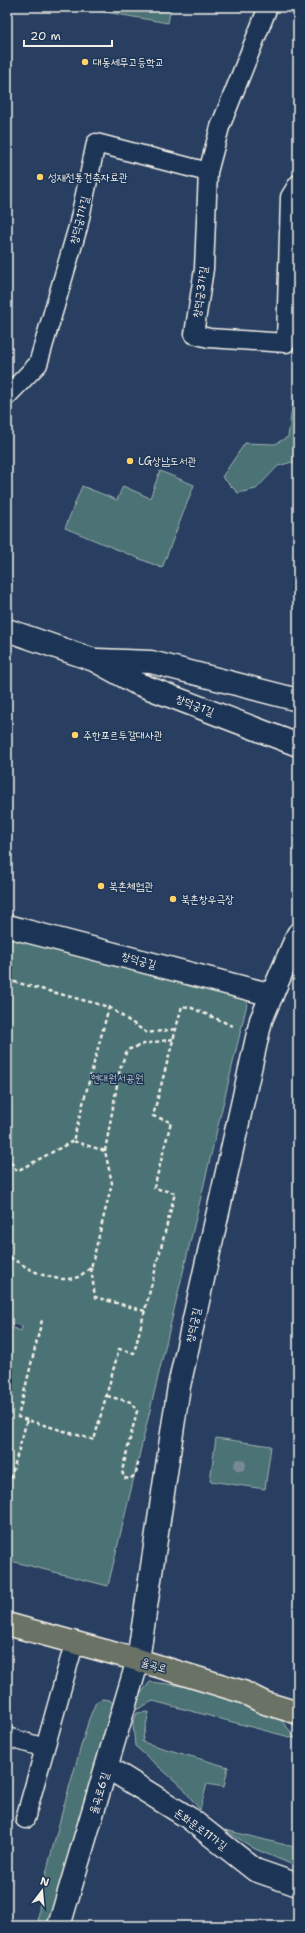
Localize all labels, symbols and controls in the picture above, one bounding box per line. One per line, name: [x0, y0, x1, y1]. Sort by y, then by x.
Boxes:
scale bar: [24, 22, 112, 48]
text: 20 m: [30, 28, 61, 44]
place label: 대동세무고등학교: [93, 55, 164, 70]
marker: 대동세무고등학교: [80, 57, 90, 67]
place label: 성재전통건축자료관: [48, 170, 128, 185]
marker: 성재전통건축자료관: [35, 172, 45, 182]
street label: 창덕궁1가길: [66, 194, 93, 246]
street label: 창덕궁3가길: [189, 265, 212, 319]
place label: LG상남도서관: [138, 454, 196, 469]
marker: LG상남도서관: [125, 456, 135, 466]
street label: 창덕궁1길: [173, 691, 216, 720]
place label: 주한포르투갈대사관: [83, 728, 163, 743]
marker: 주한포르투갈대사관: [70, 730, 80, 740]
place label: 북촌체험관: [109, 879, 153, 894]
marker: 북촌체험관: [96, 881, 106, 891]
place label: 북촌창우극장: [181, 892, 234, 907]
marker: 북촌창우극장: [168, 894, 178, 904]
street label: 창덕궁길: [120, 949, 158, 972]
park label: 현대원서공원: [90, 1071, 144, 1086]
street label: 창덕궁길: [182, 1306, 205, 1344]
street label: 율곡로: [139, 1654, 169, 1677]
street label: 율곡로6길: [86, 1770, 113, 1816]
street label: 돈화문로11가길: [171, 1805, 230, 1854]
north arrow: [22, 1871, 62, 1911]
text: N: [38, 1873, 51, 1890]

